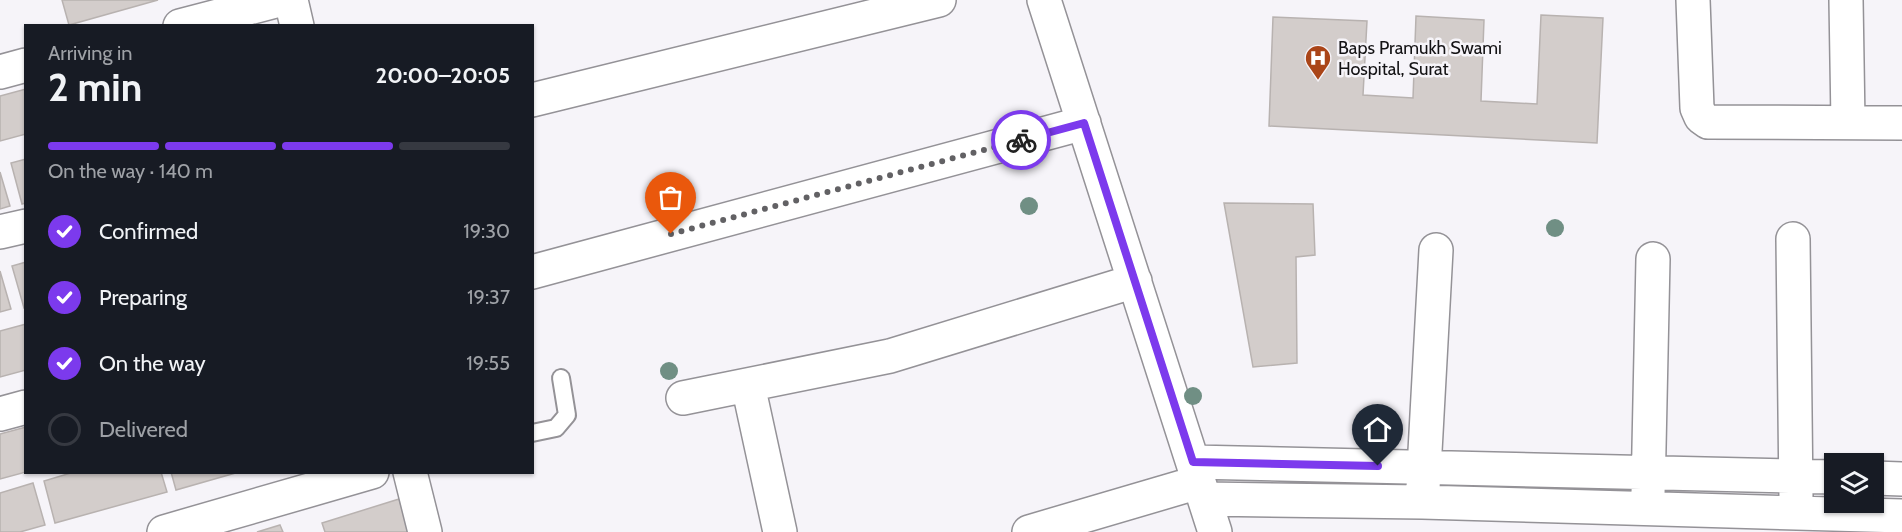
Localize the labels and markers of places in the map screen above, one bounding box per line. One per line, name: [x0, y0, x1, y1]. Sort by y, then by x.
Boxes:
place label: Baps Pramukh Swami Hospital, Surat: [1338, 37, 1502, 80]
hospital icon: Baps Pramukh Swami Hospital, Surat: [1303, 43, 1333, 81]
pin: [645, 172, 696, 234]
pin: [1352, 404, 1403, 466]

